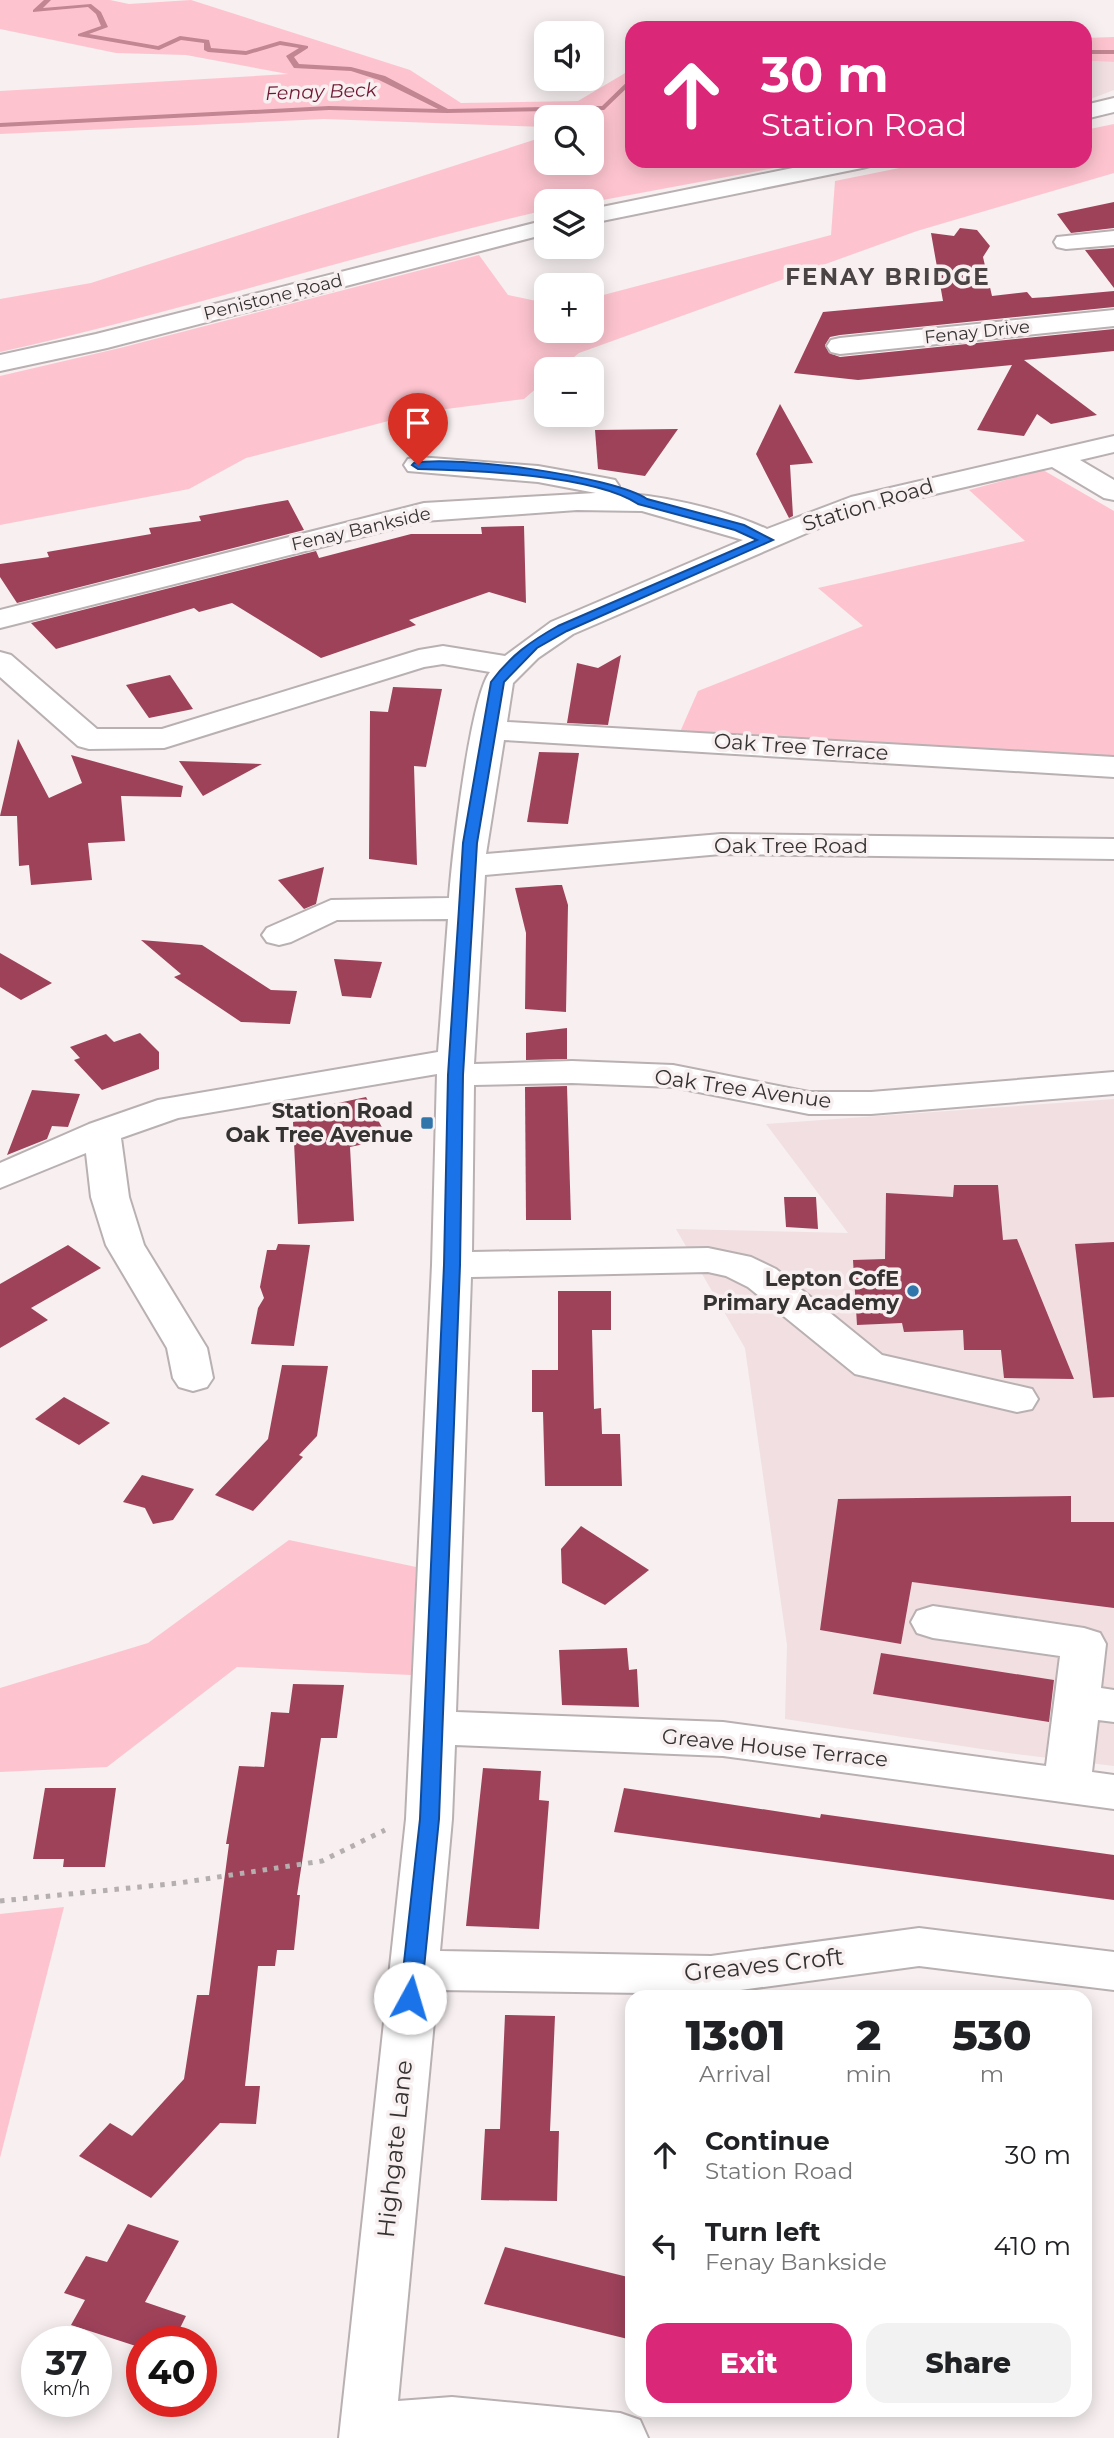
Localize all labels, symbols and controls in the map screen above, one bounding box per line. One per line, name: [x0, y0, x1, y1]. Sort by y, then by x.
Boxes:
map controls: [534, 21, 604, 427]
button: sound: [534, 21, 604, 91]
text: 30 m: [761, 45, 889, 104]
icon: ahead: [646, 49, 737, 140]
water label: Fenay Beck: [265, 78, 378, 105]
button: search: [534, 105, 604, 175]
text: Station Road: [761, 105, 967, 144]
button: layers: [534, 189, 604, 259]
district label: FENAY BRIDGE: [785, 263, 991, 291]
street label: Penistone Road: [201, 269, 345, 325]
button: +: [534, 273, 604, 343]
street label: Fenay Drive: [923, 316, 1031, 348]
button: −: [534, 357, 604, 427]
pin: [388, 393, 448, 465]
icon: arrive: [399, 404, 437, 442]
street label: Station Road: [799, 473, 936, 536]
street label: Fenay Bankside: [289, 502, 433, 556]
street label: Oak Tree Terrace: [713, 728, 889, 765]
street label: Oak Tree Road: [714, 833, 868, 858]
street label: Oak Tree Avenue: [653, 1064, 833, 1113]
place label: Station Road Oak Tree Avenue: [225, 1098, 413, 1147]
marker: Station Road Oak Tree Avenue: [419, 1115, 435, 1131]
place label: Lepton CofE Primary Academy: [702, 1266, 899, 1315]
marker: Lepton CofE Primary Academy: [905, 1283, 921, 1299]
street label: Greave House Terrace: [661, 1723, 889, 1772]
street label: Greaves Croft: [683, 1942, 845, 1987]
position arrow: [373, 1961, 447, 2035]
text: 13:01: [685, 2009, 785, 2061]
text: 2: [856, 2009, 881, 2061]
text: 530: [952, 2009, 1032, 2061]
street label: Highgate Lane: [371, 2059, 418, 2239]
text: Arrival: [699, 2060, 772, 2088]
text: min: [846, 2060, 892, 2088]
text: m: [980, 2060, 1004, 2088]
text: Continue: [705, 2125, 830, 2157]
icon: ahead: [646, 2136, 684, 2174]
text: 30 m: [1005, 2139, 1071, 2171]
text: Station Road: [705, 2157, 853, 2185]
text: Turn left: [705, 2216, 821, 2248]
icon: left: [646, 2227, 684, 2265]
text: 410 m: [993, 2230, 1071, 2262]
text: Fenay Bankside: [705, 2248, 887, 2276]
button: Exit: [646, 2323, 852, 2403]
button: Share: [866, 2323, 1071, 2403]
speed limit sign: 40: [126, 2326, 217, 2417]
text: 37: [45, 2341, 88, 2384]
text: km/h: [42, 2378, 91, 2400]

